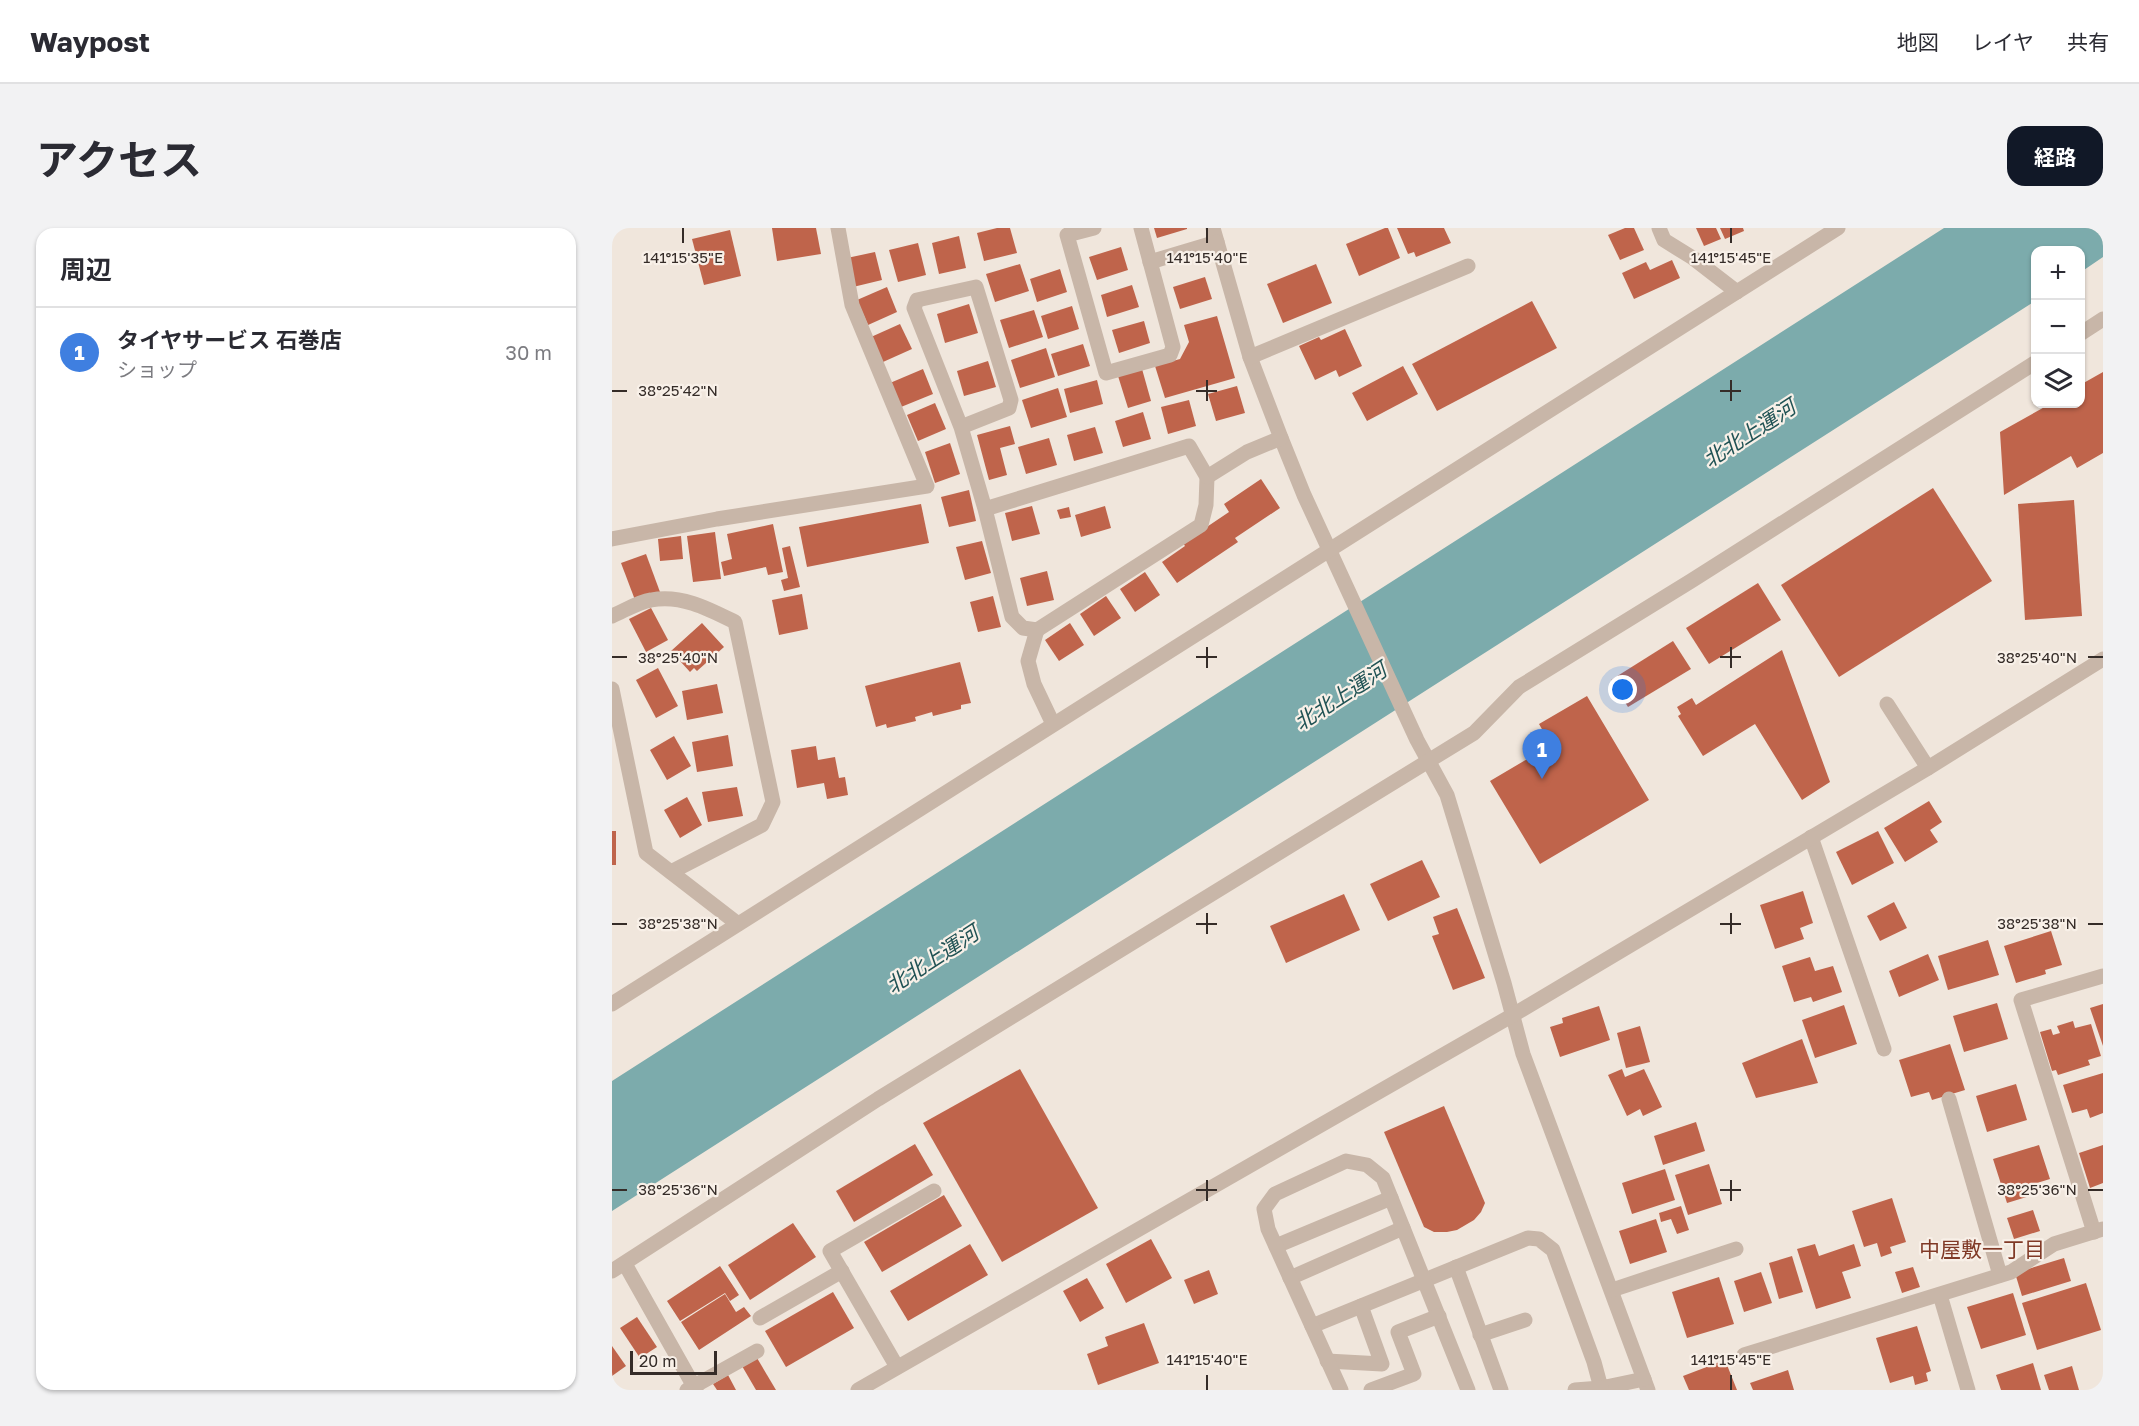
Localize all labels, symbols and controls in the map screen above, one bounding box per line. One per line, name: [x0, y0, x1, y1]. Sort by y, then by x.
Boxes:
text: Waypost: [30, 25, 150, 58]
text: 地図: [1897, 29, 1939, 55]
text: レイヤ: [1972, 29, 2034, 55]
text: 共有: [2067, 29, 2109, 55]
button: 経路: [2007, 126, 2103, 186]
text: アクセス: [36, 134, 202, 184]
map controls: [2031, 246, 2085, 408]
button: +: [2031, 246, 2085, 300]
text: 141°15'35"E: [643, 248, 723, 266]
text: 141°15'40"E: [1166, 248, 1248, 266]
text: 141°15'45"E: [1691, 248, 1771, 266]
text: 周辺: [60, 254, 112, 285]
button: −: [2031, 300, 2085, 354]
text: タイヤサービス 石巻店: [117, 326, 342, 353]
text: 1: [74, 340, 85, 364]
text: 30 m: [505, 340, 552, 364]
button: layers: [2031, 354, 2085, 408]
text: ショップ: [117, 357, 197, 381]
text: 38°25'42"N: [638, 381, 718, 399]
water label: 北北上運河: [1698, 391, 1803, 472]
text: 38°25'40"N: [638, 648, 718, 666]
text: 38°25'40"N: [1997, 648, 2077, 666]
water label: 北北上運河: [1289, 654, 1394, 735]
your location: [1608, 675, 1637, 704]
pin: 1: [1522, 730, 1562, 779]
text: 38°25'38"N: [638, 914, 718, 932]
text: 38°25'38"N: [1997, 914, 2077, 932]
water label: 北北上運河: [881, 917, 986, 998]
text: 38°25'36"N: [638, 1180, 718, 1198]
text: 38°25'36"N: [1997, 1180, 2077, 1198]
district label: 中屋敷一丁目: [1919, 1236, 2045, 1262]
scale bar: [630, 1348, 717, 1376]
text: 141°15'40"E: [1166, 1350, 1248, 1368]
text: 141°15'45"E: [1691, 1350, 1771, 1368]
text: 20 m: [639, 1351, 676, 1371]

